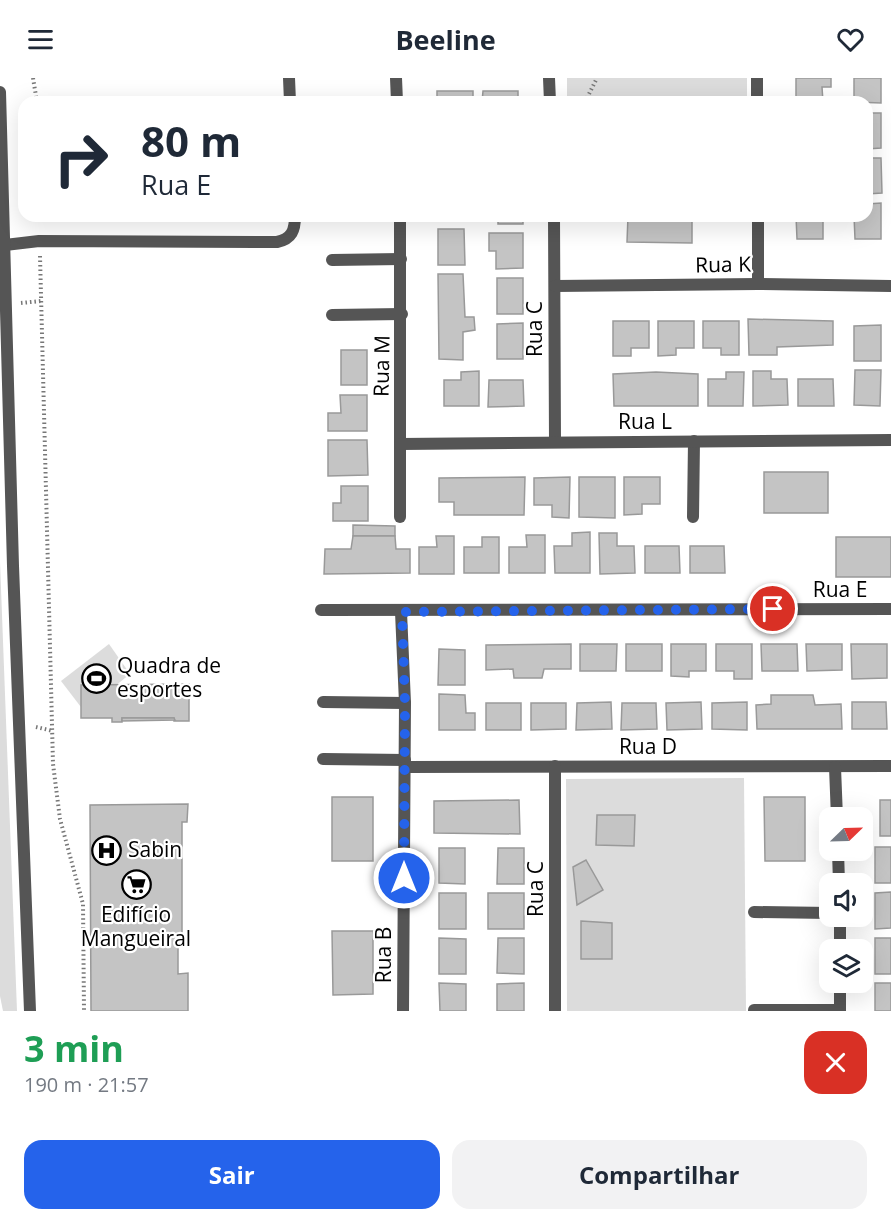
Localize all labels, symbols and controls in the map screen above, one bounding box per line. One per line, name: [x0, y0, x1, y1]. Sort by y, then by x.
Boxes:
text: Beeline: [395, 21, 496, 58]
icon: menu: [24, 23, 57, 56]
icon: heart: [834, 23, 867, 56]
text: 80 m: [141, 112, 241, 169]
icon: right: [42, 120, 120, 198]
text: Rua E: [141, 166, 211, 203]
street label: Rua K: [695, 250, 751, 278]
street label: Rua C: [520, 301, 548, 357]
street label: Rua M: [366, 335, 396, 397]
street label: Rua L: [618, 407, 672, 435]
street label: Rua E: [813, 575, 867, 603]
pin: [747, 583, 798, 634]
icon: arrive: [756, 592, 789, 625]
place label: Quadra de esportes: [117, 651, 221, 703]
sports icon: Quadra de esportes: [80, 662, 112, 694]
street label: Rua D: [619, 732, 677, 760]
north arrow: [819, 807, 873, 861]
map controls: [819, 807, 873, 993]
hospital icon: Sabin: [91, 834, 123, 866]
place label: Sabin: [128, 835, 182, 863]
position arrow: [372, 846, 436, 910]
street label: Rua C: [521, 861, 549, 917]
supermarket icon: Edifício Mangueiral: [120, 868, 152, 900]
button: sound: [819, 873, 873, 927]
place label: Edifício Mangueiral: [81, 900, 191, 952]
street label: Rua B: [369, 927, 397, 983]
button: layers: [819, 939, 873, 993]
text: 3 min: [24, 1024, 124, 1073]
button: close: [804, 1031, 867, 1094]
text: 190 m · 21:57: [24, 1071, 149, 1098]
button: Sair: [24, 1140, 440, 1209]
button: Compartilhar: [452, 1140, 867, 1209]

